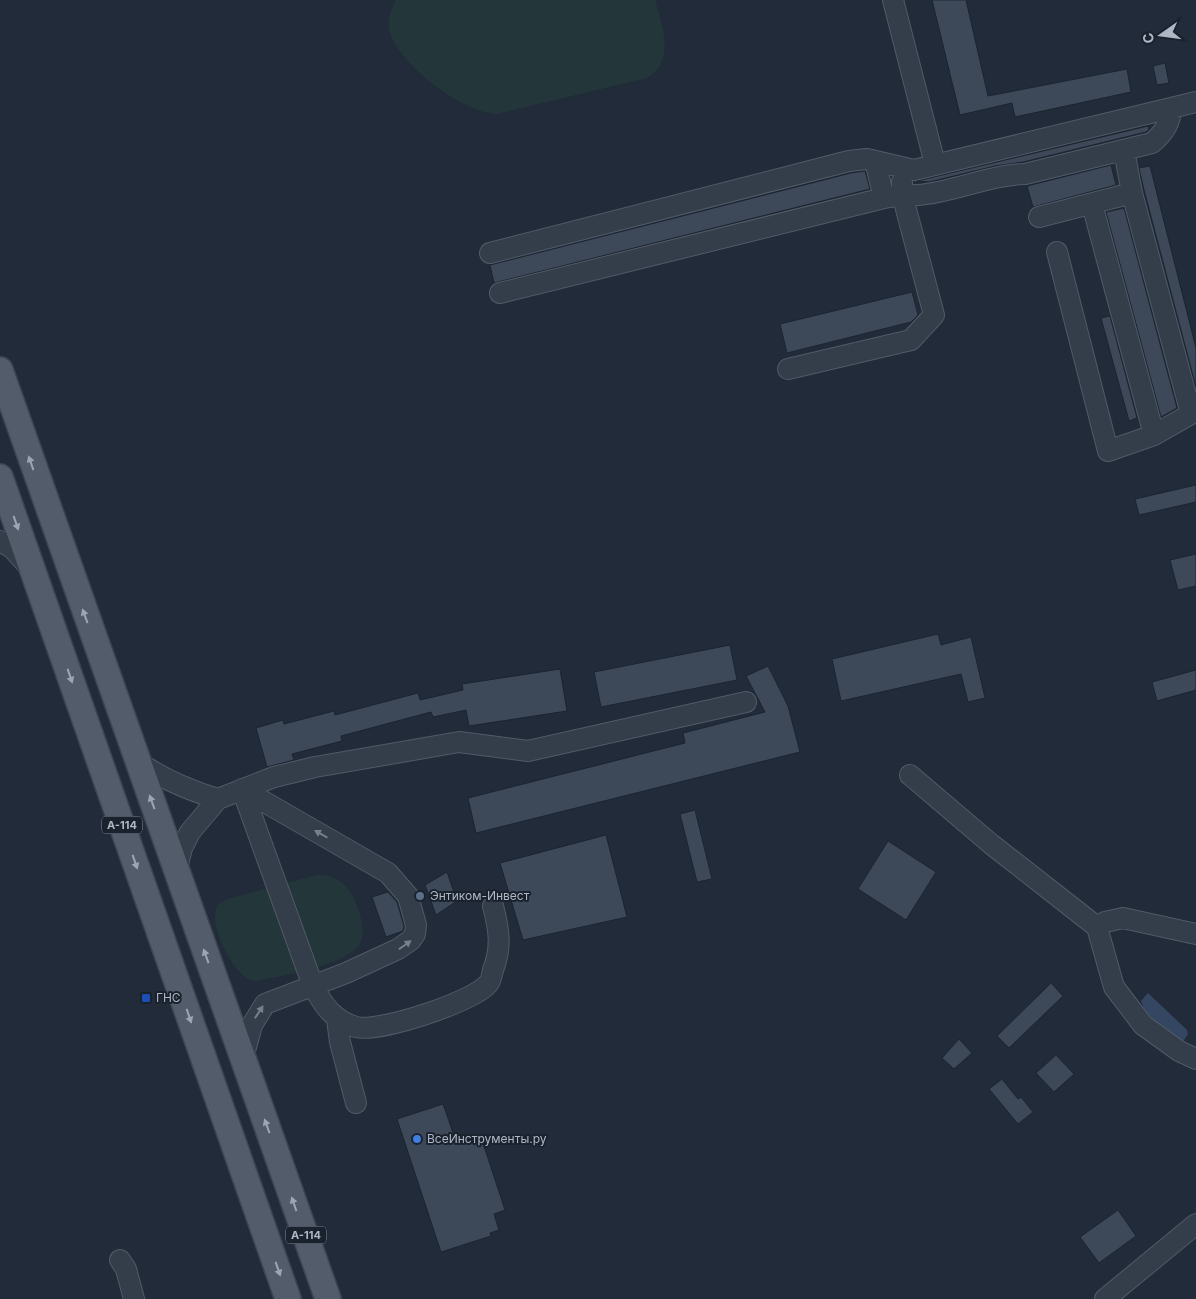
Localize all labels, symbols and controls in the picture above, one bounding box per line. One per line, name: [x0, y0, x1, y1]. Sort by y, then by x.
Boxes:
north arrow: [1136, 10, 1186, 60]
text: С: [1138, 31, 1157, 45]
one-way arrow: [27, 455, 35, 470]
one-way arrow: [13, 515, 20, 530]
one-way arrow: [81, 609, 89, 624]
one-way arrow: [66, 669, 74, 684]
one-way arrow: [148, 795, 155, 810]
road number: А-114: [102, 816, 142, 834]
one-way arrow: [314, 830, 327, 839]
one-way arrow: [132, 855, 139, 870]
place label: Энтиком-Инвест: [430, 888, 530, 903]
marker: Энтиком-Инвест: [414, 890, 426, 902]
one-way arrow: [398, 940, 411, 950]
one-way arrow: [202, 948, 210, 963]
place label: ГНС: [156, 990, 181, 1005]
marker: ГНС: [140, 992, 152, 1004]
one-way arrow: [255, 1006, 264, 1019]
one-way arrow: [186, 1008, 193, 1023]
one-way arrow: [263, 1118, 271, 1133]
place label: ВсеИнструменты.ру: [427, 1131, 547, 1146]
marker: ВсеИнструменты.ру: [411, 1133, 423, 1145]
one-way arrow: [290, 1196, 298, 1211]
road number: А-114: [286, 1226, 326, 1244]
one-way arrow: [274, 1262, 282, 1277]

